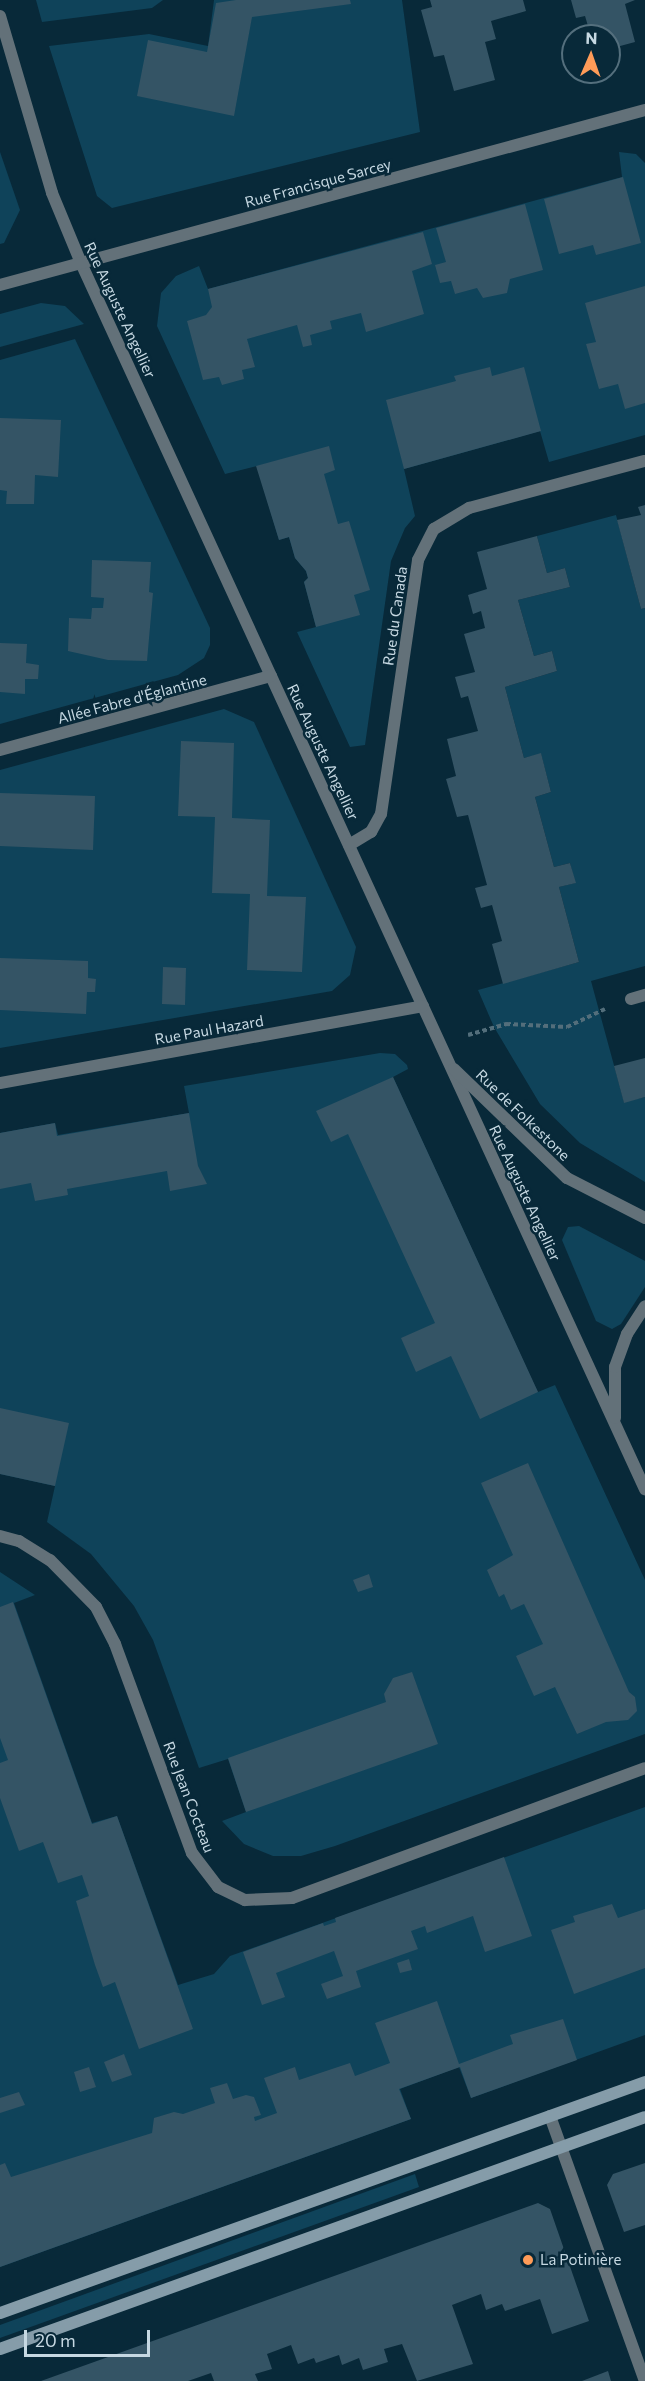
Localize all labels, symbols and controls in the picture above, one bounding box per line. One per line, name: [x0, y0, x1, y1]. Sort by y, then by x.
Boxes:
north arrow: [561, 24, 621, 84]
text: N: [585, 28, 598, 47]
street label: Rue Francisque Sarcey: [243, 155, 393, 211]
street label: Rue Auguste Angellier: [81, 239, 159, 381]
street label: Rue du Canada: [379, 565, 411, 667]
street label: Allée Fabre d'Églantine: [55, 670, 209, 728]
street label: Rue Auguste Angellier: [284, 681, 362, 823]
street label: Rue Paul Hazard: [153, 1012, 265, 1048]
street label: Rue de Folkestone: [472, 1066, 574, 1164]
street label: Rue Auguste Angellier: [486, 1122, 564, 1264]
street label: Rue Jean Cocteau: [160, 1739, 218, 1855]
place label: La Potinière: [540, 2251, 621, 2269]
marker: La Potinière: [521, 2253, 535, 2267]
scale bar: [27, 2318, 153, 2356]
text: 20 m: [35, 2329, 76, 2351]

